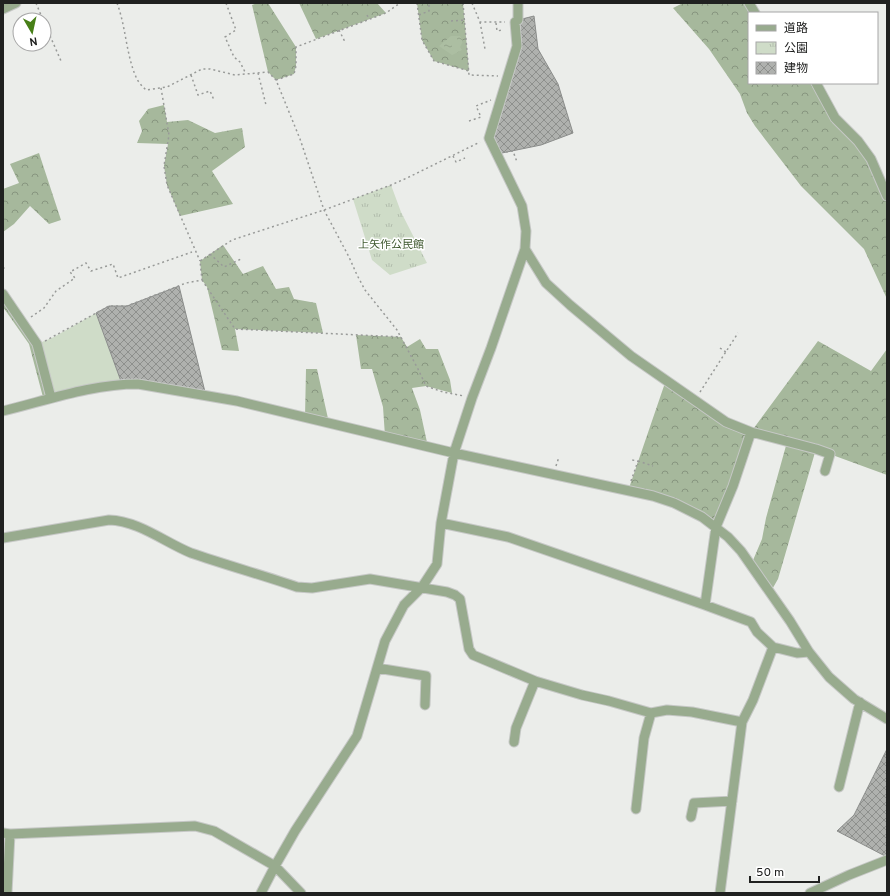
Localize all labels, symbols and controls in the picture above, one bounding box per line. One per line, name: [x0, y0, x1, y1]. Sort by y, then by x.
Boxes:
north arrow: [12, 12, 52, 52]
legend: [748, 12, 878, 84]
text: 道路: [784, 21, 808, 37]
text: N: [28, 33, 38, 48]
text: 公園: [784, 41, 808, 57]
text: 建物: [784, 61, 808, 77]
park label: 上矢作公民館: [358, 238, 424, 252]
scale bar: [750, 858, 819, 884]
text: 50 m: [756, 865, 784, 881]

